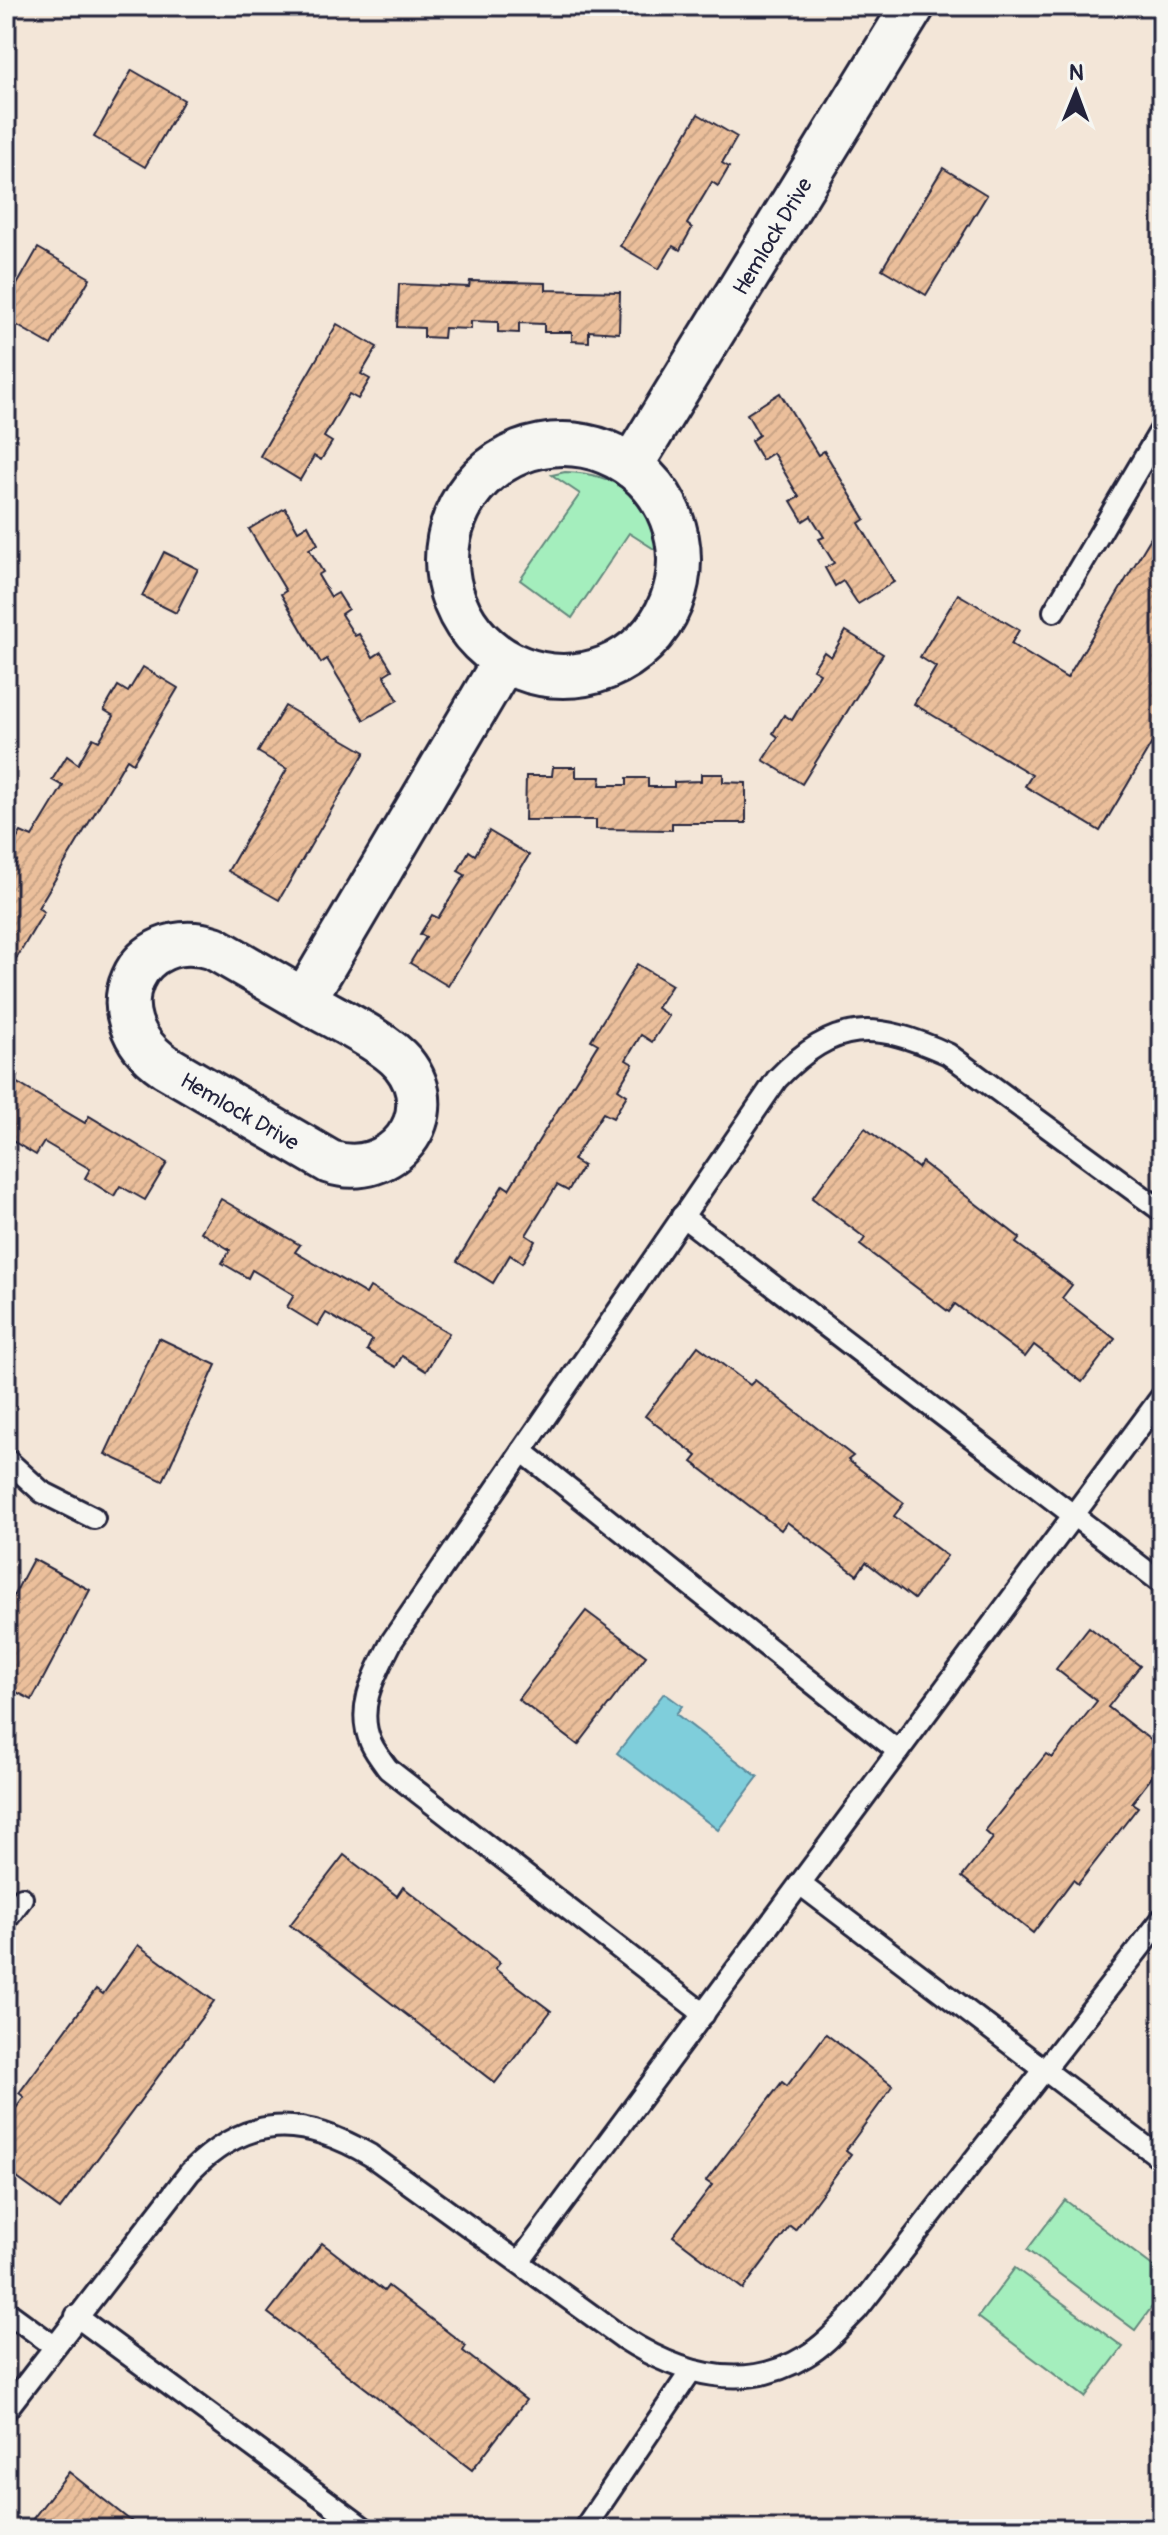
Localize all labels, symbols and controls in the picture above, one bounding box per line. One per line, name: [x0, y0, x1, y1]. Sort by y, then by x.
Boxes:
north arrow: [1036, 52, 1116, 132]
text: N: [1069, 59, 1084, 87]
street label: Hemlock Drive: [727, 172, 819, 300]
street label: Hemlock Drive: [175, 1067, 304, 1157]

